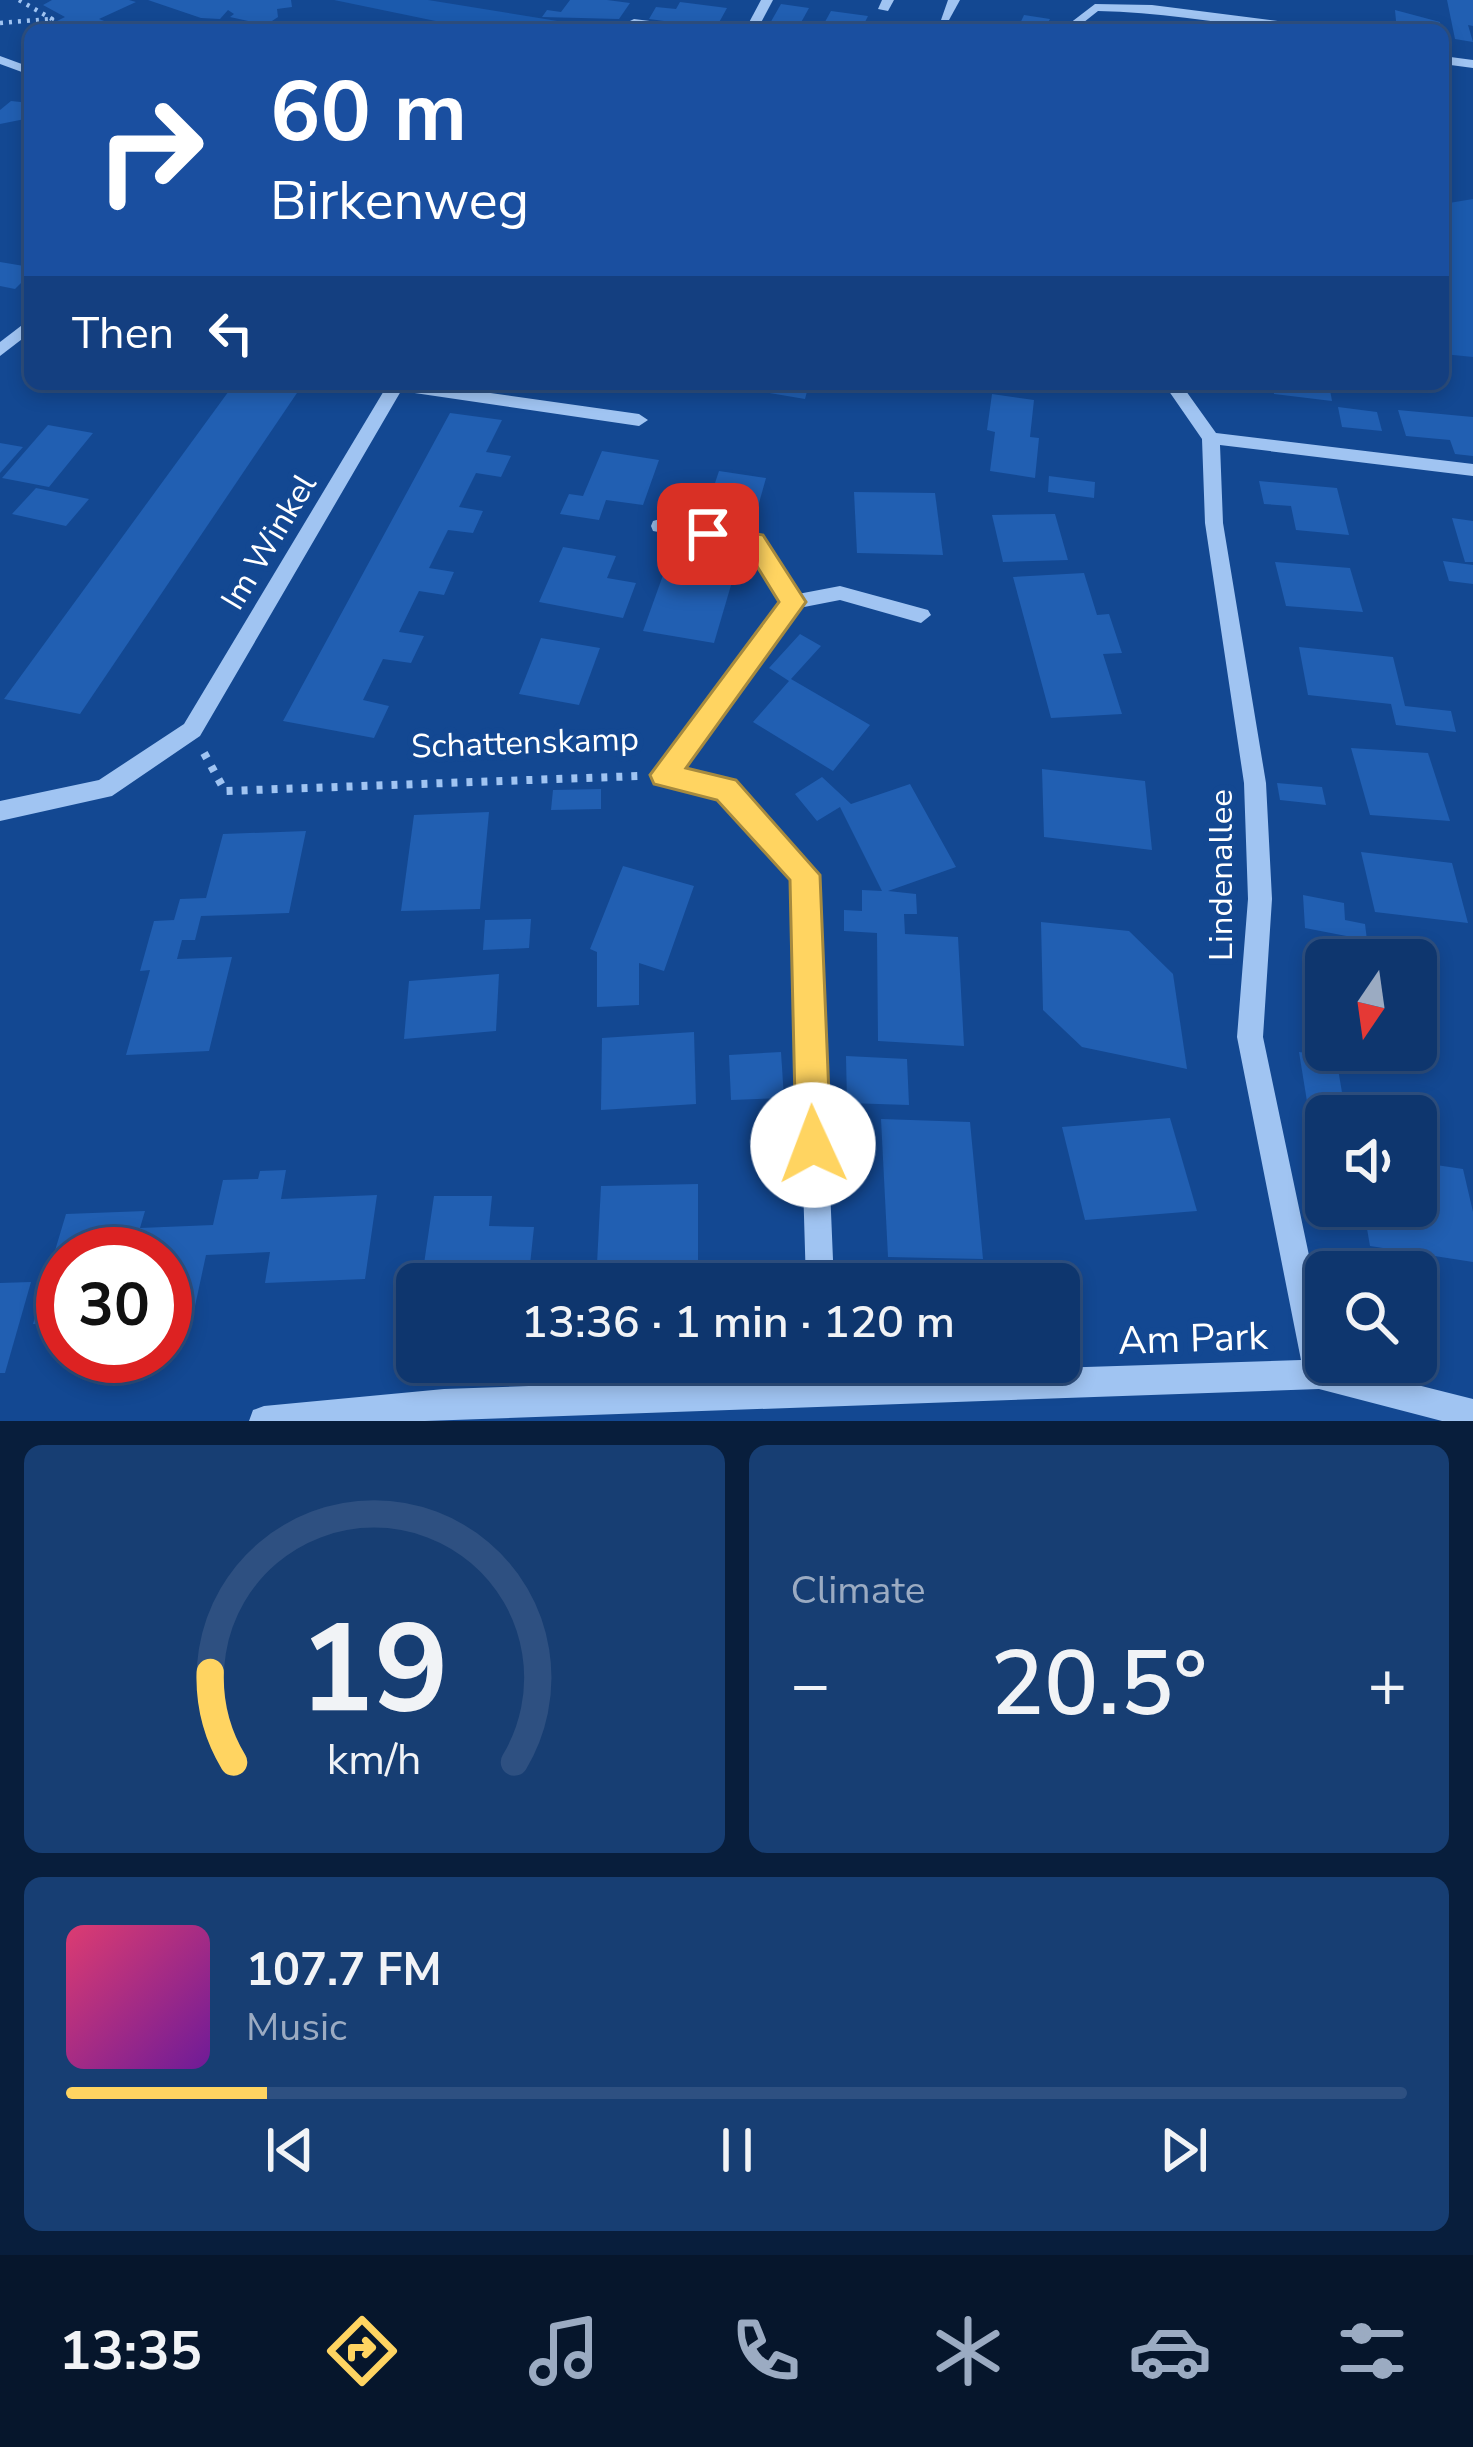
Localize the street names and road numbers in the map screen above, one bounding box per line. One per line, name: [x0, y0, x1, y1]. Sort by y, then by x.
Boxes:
street label: Im Winkel: [211, 465, 327, 618]
street label: Schattenskamp: [410, 717, 640, 769]
street label: Lindenallee: [1199, 789, 1244, 961]
street label: Am Park: [1117, 1310, 1269, 1368]

